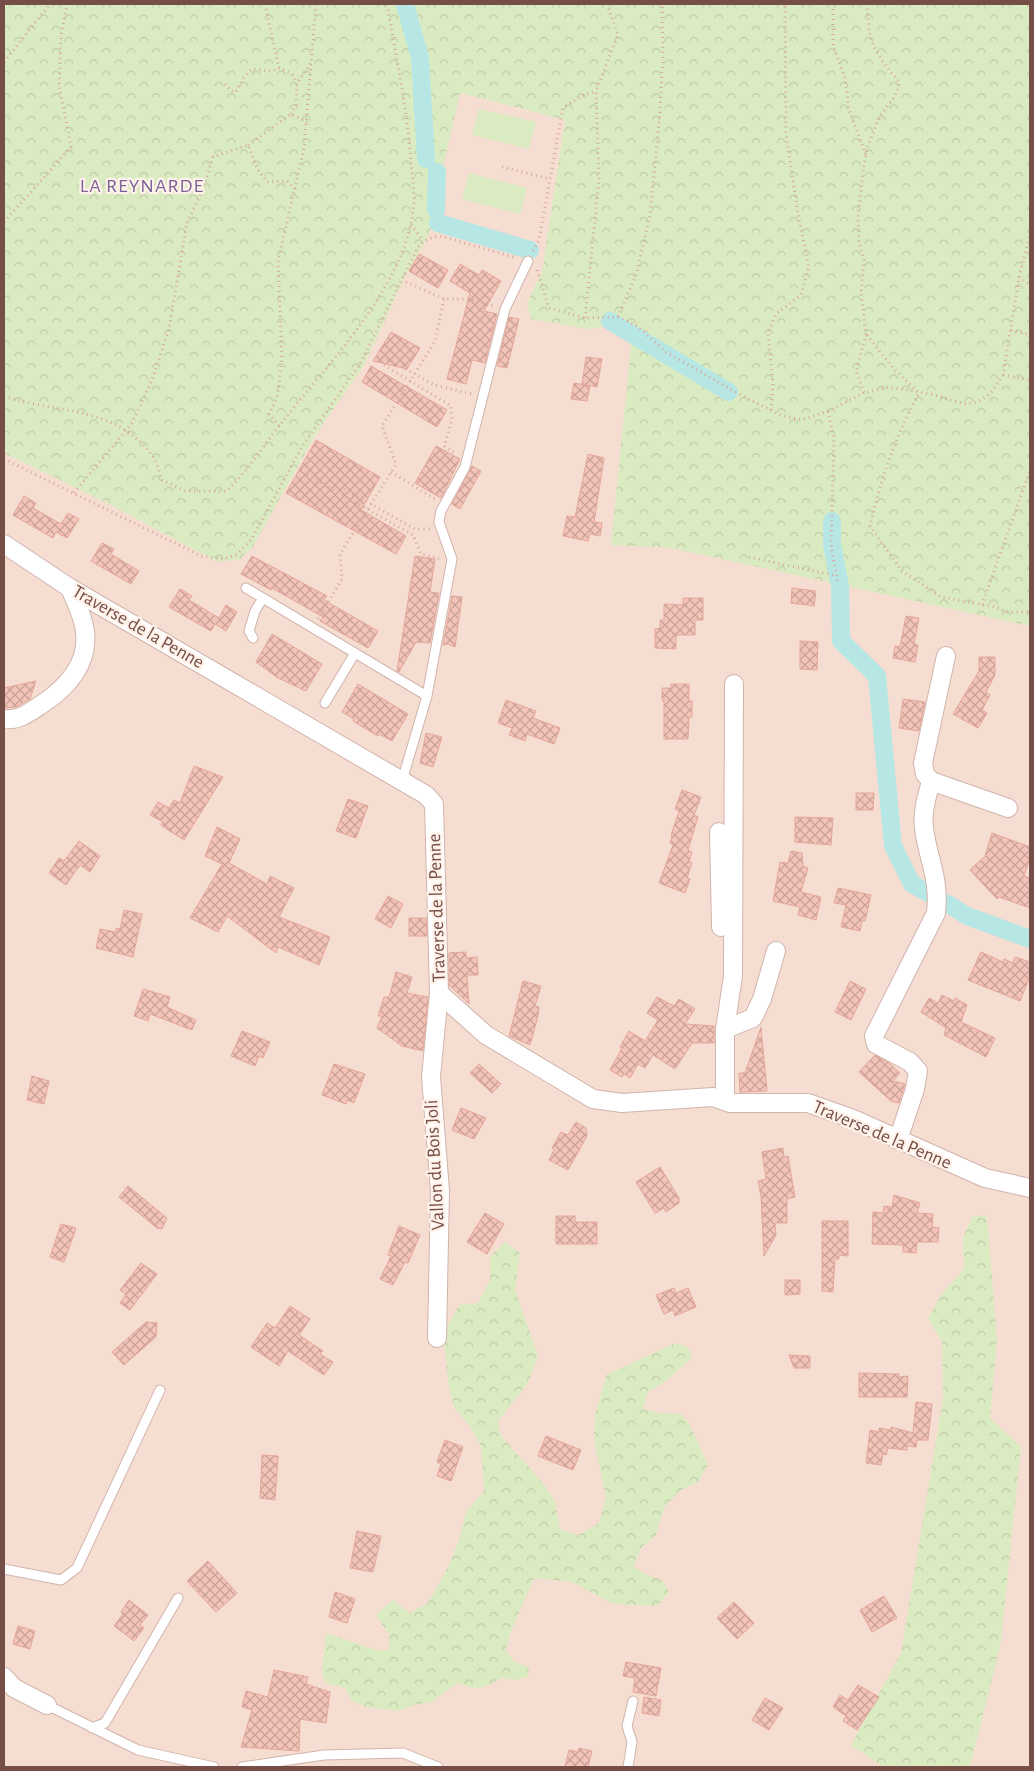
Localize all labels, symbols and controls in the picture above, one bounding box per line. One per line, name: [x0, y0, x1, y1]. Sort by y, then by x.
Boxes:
district label: LA REYNARDE: [80, 176, 204, 196]
street label: Traverse de la Penne: [69, 582, 207, 672]
street label: Traverse de la Penne: [425, 833, 449, 983]
street label: Traverse de la Penne: [810, 1097, 954, 1173]
street label: Vallon du Bois Joli: [422, 1099, 448, 1231]

